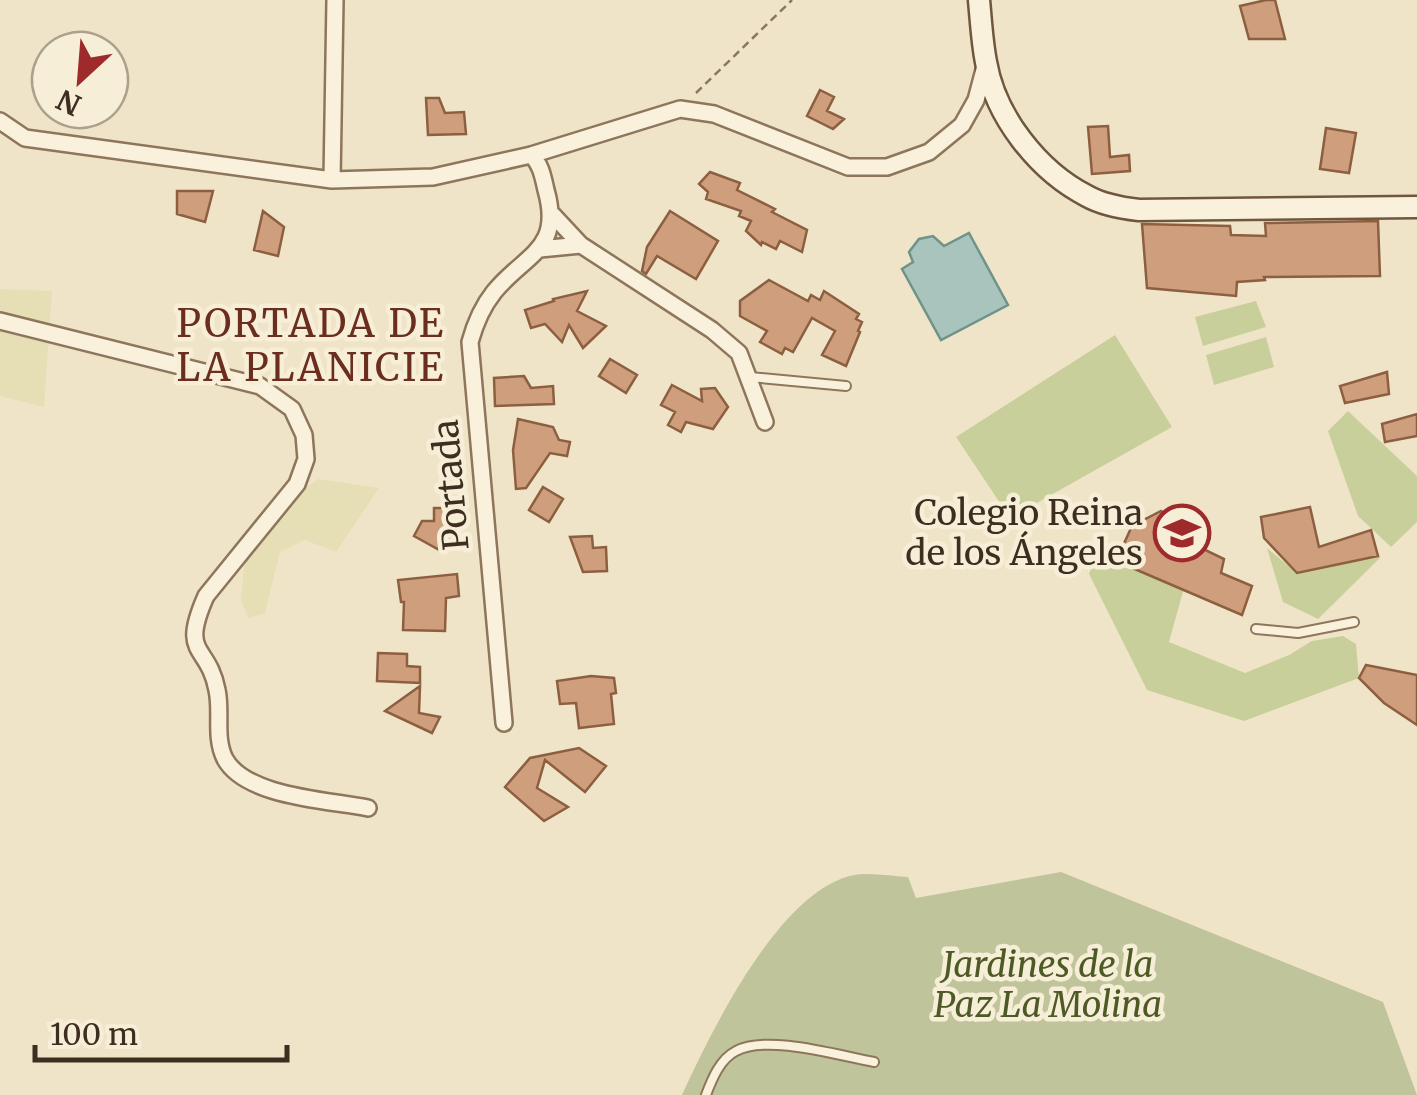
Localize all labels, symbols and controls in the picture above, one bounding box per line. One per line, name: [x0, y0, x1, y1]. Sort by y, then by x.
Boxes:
north arrow: [30, 30, 130, 130]
text: N: [51, 81, 87, 123]
district label: PORTADA DE LA PLANICIE: [177, 300, 445, 391]
street label: Portada: [423, 418, 479, 552]
place label: Colegio Reina de los Ángeles: [905, 491, 1143, 575]
school or university icon: Colegio Reina de los Ángeles: [1152, 503, 1212, 563]
park label: Jardines de la Paz La Molina: [934, 943, 1162, 1027]
scale bar: [35, 1000, 288, 1062]
text: 100 m: [50, 1015, 138, 1053]

